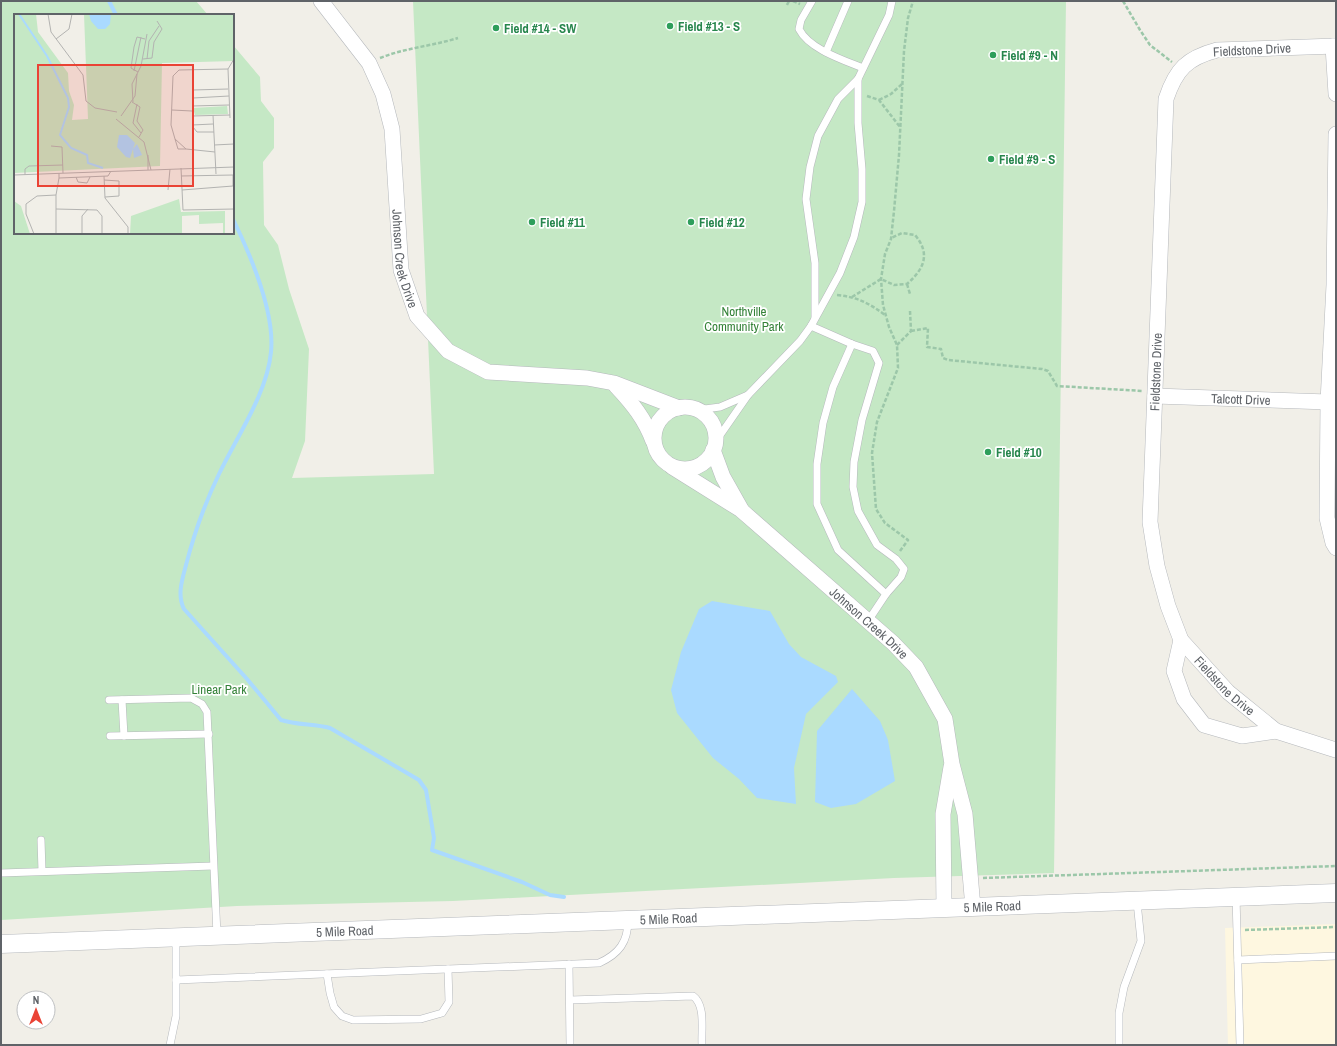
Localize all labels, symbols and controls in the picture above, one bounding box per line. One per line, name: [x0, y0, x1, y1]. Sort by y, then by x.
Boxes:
inset map: [14, 14, 234, 234]
place label: Field #13 - S: [678, 18, 740, 35]
place label: Field #14 - SW: [504, 20, 577, 37]
marker: Field #13 - S: [665, 21, 675, 31]
marker: Field #14 - SW: [491, 23, 501, 33]
street label: Fieldstone Drive: [1212, 39, 1292, 61]
place label: Field #9 - N: [1001, 47, 1058, 64]
marker: Field #9 - N: [988, 50, 998, 60]
place label: Field #9 - S: [999, 151, 1055, 168]
marker: Field #9 - S: [986, 154, 996, 164]
street label: Johnson Creek Drive: [389, 209, 422, 310]
place label: Field #11: [540, 214, 585, 231]
place label: Field #12: [699, 214, 745, 231]
marker: Field #11: [527, 217, 537, 227]
marker: Field #12: [686, 217, 696, 227]
park label: Northville Community Park: [704, 303, 784, 335]
street label: Fieldstone Drive: [1146, 333, 1166, 411]
street label: Talcott Drive: [1211, 389, 1271, 409]
place label: Field #10: [996, 444, 1042, 461]
marker: Field #10: [983, 447, 993, 457]
street label: Johnson Creek Drive: [826, 583, 912, 663]
street label: Fieldstone Drive: [1191, 652, 1259, 719]
park label: Linear Park: [191, 681, 247, 698]
street label: 5 Mile Road: [963, 897, 1021, 916]
street label: 5 Mile Road: [639, 909, 698, 928]
street label: 5 Mile Road: [316, 921, 374, 940]
north arrow: [16, 990, 56, 1030]
text: N: [33, 993, 39, 1007]

